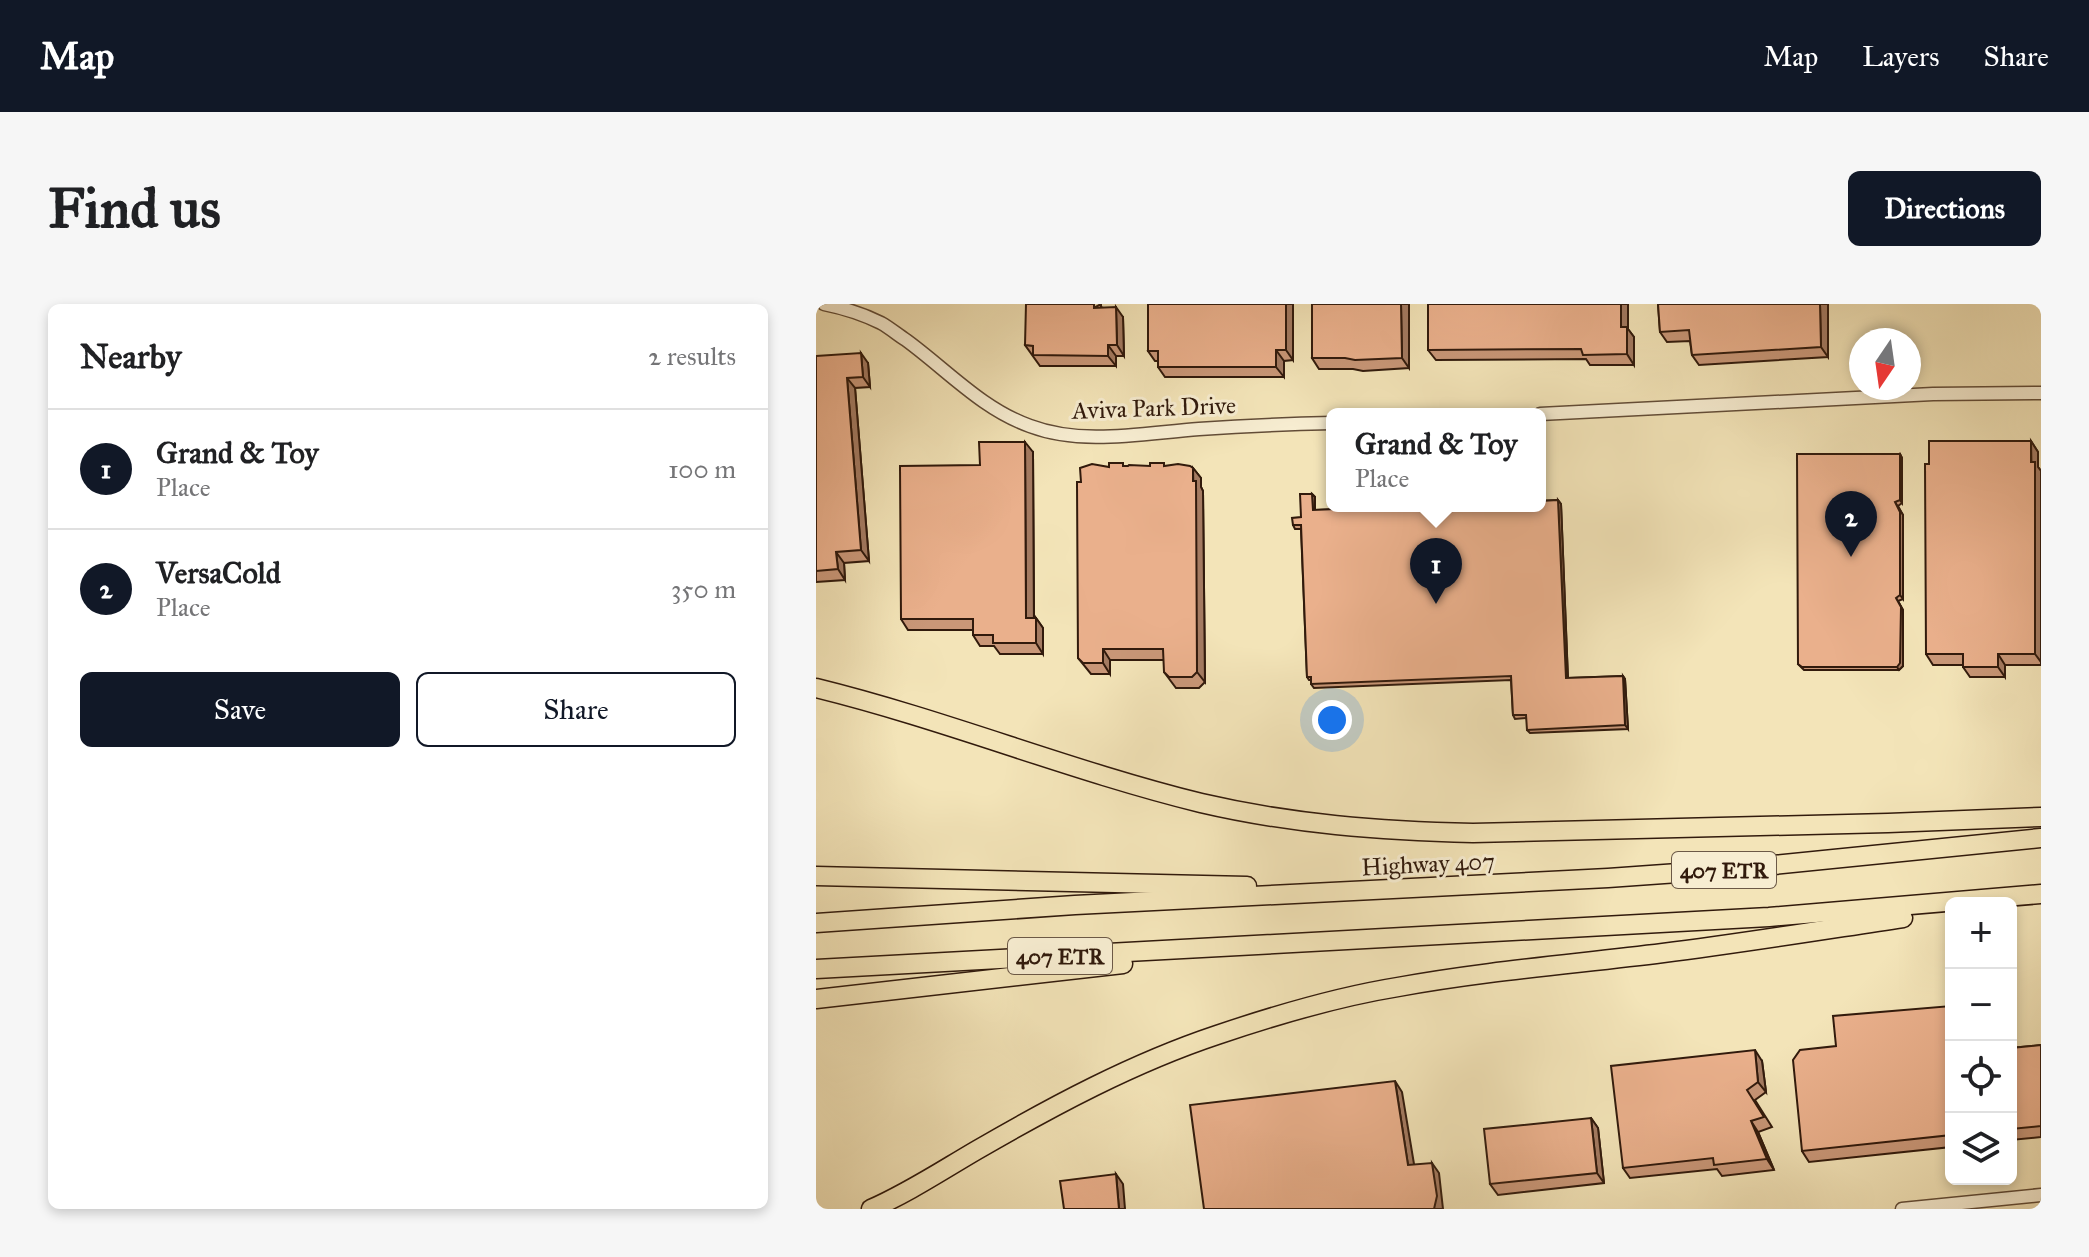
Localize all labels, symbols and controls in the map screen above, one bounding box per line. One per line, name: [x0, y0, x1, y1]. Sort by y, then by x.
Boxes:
text: Map: [40, 33, 114, 79]
text: Map: [1763, 39, 1818, 74]
text: Layers: [1862, 39, 1940, 74]
text: Share: [1984, 39, 2049, 74]
button: Directions: [1848, 171, 2041, 246]
text: Find us: [48, 174, 221, 242]
north arrow: [1849, 328, 1921, 400]
text: Nearby: [80, 336, 182, 377]
text: 2 results: [648, 340, 736, 372]
street label: Aviva Park Drive: [1071, 390, 1236, 426]
popup: [1326, 408, 1546, 512]
text: Grand & Toy: [1355, 426, 1517, 462]
text: Grand & Toy: [156, 435, 319, 471]
text: 1: [101, 453, 111, 485]
text: 100 m: [668, 453, 736, 485]
text: Place: [1355, 462, 1409, 494]
text: Place: [156, 471, 211, 503]
pin: 2: [1825, 491, 1877, 557]
pin: 1: [1410, 538, 1462, 604]
text: VersaCold: [156, 555, 281, 591]
text: 2: [100, 573, 112, 605]
text: 350 m: [671, 573, 736, 605]
text: Place: [156, 591, 211, 623]
button: Save: [80, 672, 400, 747]
button: Share: [416, 672, 736, 747]
your location: [1312, 700, 1352, 740]
street label: Highway 407: [1360, 846, 1496, 882]
road number: 407 ETR: [1672, 852, 1776, 888]
map controls: [1945, 897, 2017, 1185]
button: +: [1945, 897, 2017, 969]
road number: 407 ETR: [1008, 938, 1112, 974]
button: −: [1945, 969, 2017, 1041]
button: locate: [1945, 1041, 2017, 1113]
button: layers: [1945, 1113, 2017, 1185]

